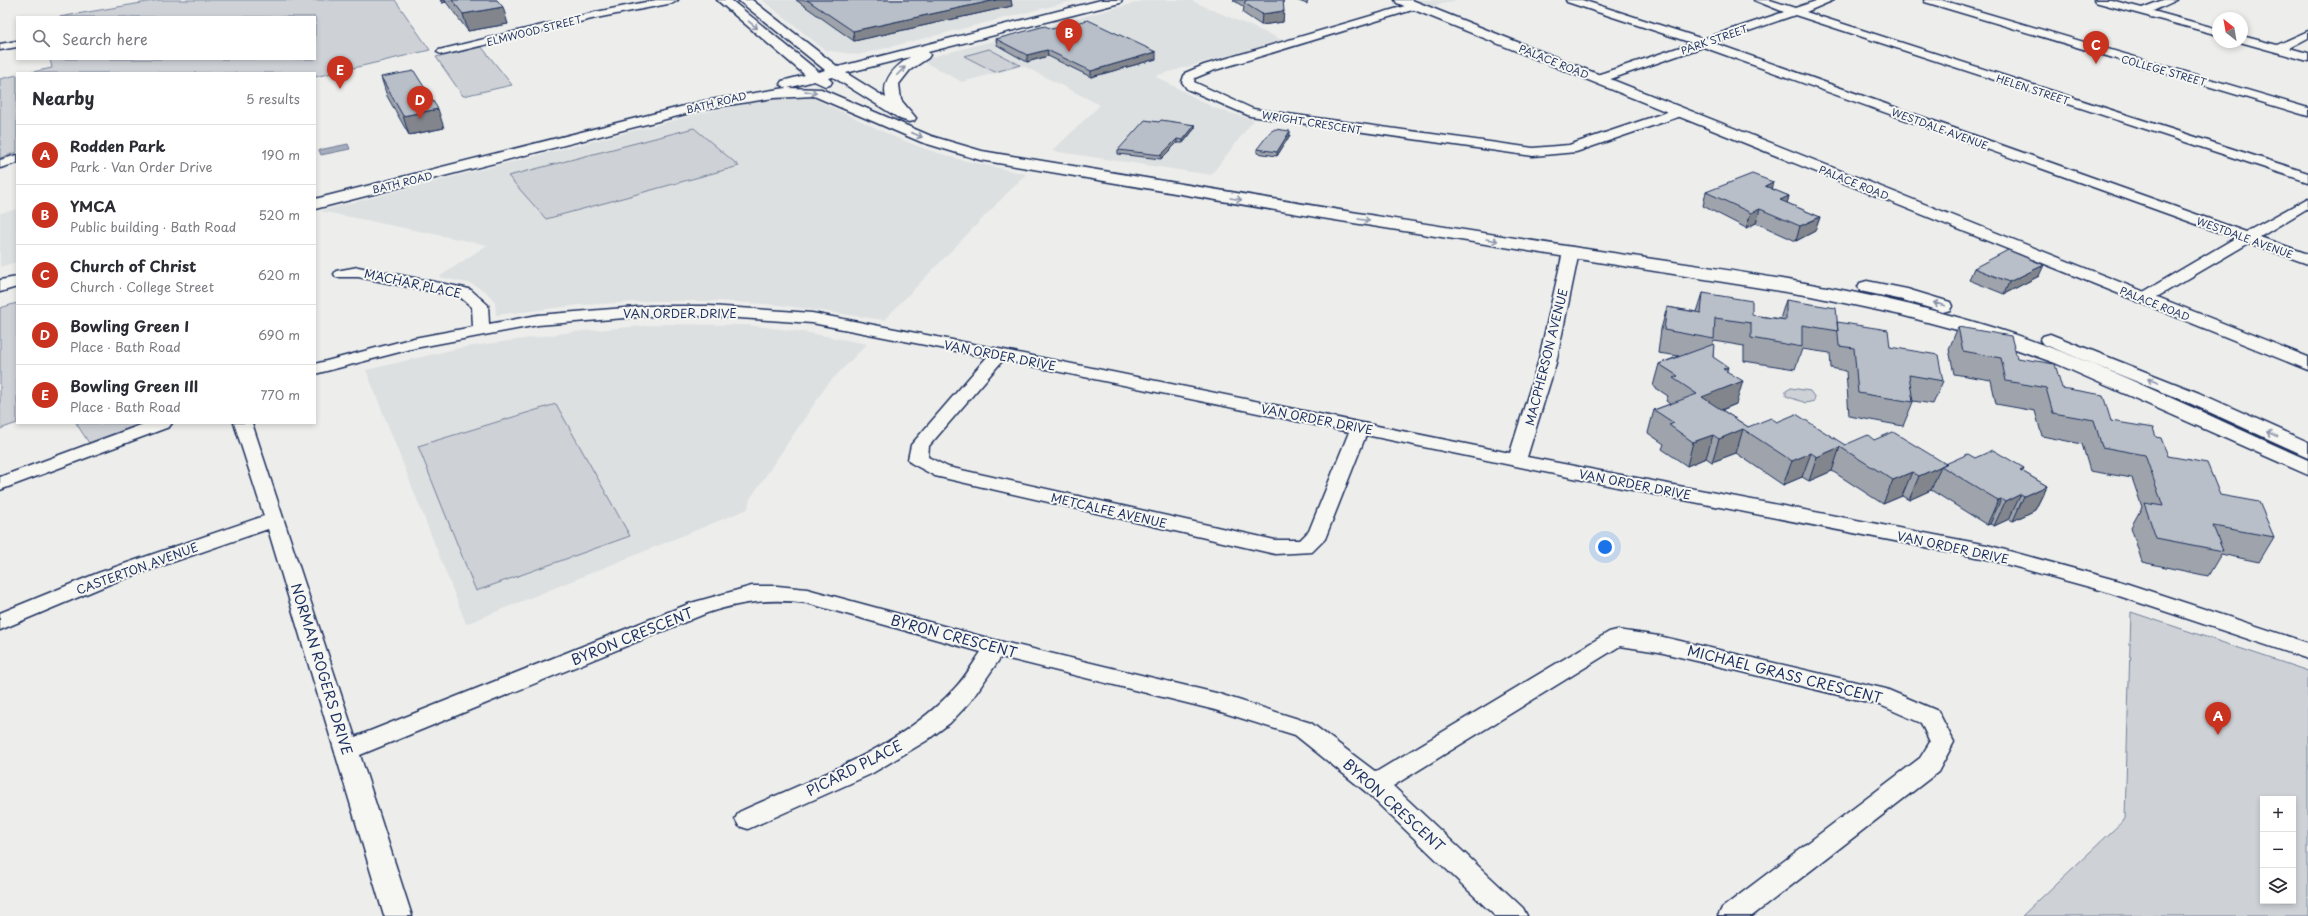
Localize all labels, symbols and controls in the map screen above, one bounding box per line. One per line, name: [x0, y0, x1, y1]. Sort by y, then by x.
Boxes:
street label: ELMWOOD STREET: [485, 11, 583, 49]
north arrow: [2212, 12, 2248, 48]
search box: [16, 16, 316, 60]
pin: B: [1056, 19, 1082, 52]
street label: PARK STREET: [1679, 20, 1750, 57]
one-way arrow: [748, 21, 759, 30]
icon: search: [30, 27, 52, 49]
text: Search here: [62, 27, 148, 50]
pin: C: [2083, 31, 2109, 64]
street label: PALACE ROAD: [1517, 40, 1591, 82]
street label: COLLEGE STREET: [2120, 51, 2208, 89]
pin: E: [327, 56, 353, 89]
one-way arrow: [896, 67, 906, 76]
street label: HELEN STREET: [1994, 70, 2072, 108]
text: Nearby: [32, 85, 94, 111]
pin: D: [407, 86, 433, 119]
street label: BATH ROAD: [684, 87, 748, 117]
one-way arrow: [804, 88, 817, 96]
text: 5 results: [246, 89, 300, 108]
street label: WESTDALE AVENUE: [1890, 104, 1990, 152]
street label: WRIGHT CRESCENT: [1261, 107, 1363, 137]
one-way arrow: [910, 132, 922, 139]
text: Rodden Park: [70, 134, 165, 157]
text: A: [40, 145, 50, 164]
text: 190 m: [261, 145, 300, 164]
text: Park · Van Order Drive: [70, 157, 212, 176]
street label: PALACE ROAD: [1817, 161, 1891, 203]
street label: BATH ROAD: [370, 167, 434, 197]
text: YMCA: [70, 194, 116, 217]
one-way arrow: [1229, 195, 1242, 203]
text: B: [41, 205, 49, 224]
text: 520 m: [258, 205, 300, 224]
street label: WESTDALE AVENUE: [2195, 213, 2295, 261]
one-way arrow: [1357, 216, 1370, 224]
text: Public building · Bath Road: [70, 217, 236, 236]
one-way arrow: [1486, 236, 1499, 244]
text: Church of Christ: [70, 254, 196, 277]
street label: MACHAR PLACE: [363, 264, 464, 302]
text: C: [40, 265, 50, 284]
text: 620 m: [258, 265, 300, 284]
text: Church · College Street: [70, 277, 214, 296]
street label: PALACE ROAD: [2118, 282, 2192, 324]
street label: MACPHERSON AVENUE: [1520, 286, 1572, 428]
one-way arrow: [1933, 300, 1946, 307]
street label: VAN ORDER DRIVE: [623, 304, 737, 322]
text: Bowling Green I: [70, 314, 189, 337]
text: D: [40, 325, 50, 344]
text: 690 m: [258, 325, 300, 344]
street label: VAN ORDER DRIVE: [942, 335, 1058, 375]
text: Place · Bath Road: [70, 337, 181, 356]
text: Bowling Green III: [70, 374, 198, 397]
one-way arrow: [2148, 377, 2160, 385]
text: E: [41, 385, 49, 404]
text: 770 m: [260, 385, 300, 404]
text: Place · Bath Road: [70, 397, 181, 416]
street label: VAN ORDER DRIVE: [1259, 399, 1375, 439]
one-way arrow: [2267, 429, 2279, 437]
street label: VAN ORDER DRIVE: [1577, 464, 1693, 504]
street label: METCALFE AVENUE: [1049, 488, 1169, 532]
street label: VAN ORDER DRIVE: [1895, 526, 2011, 568]
your location: [1595, 537, 1615, 557]
street label: CASTERTON AVENUE: [73, 538, 201, 598]
street label: NORMAN ROGERS DRIVE: [286, 581, 358, 758]
street label: BYRON CRESCENT: [568, 602, 697, 670]
street label: BYRON CRESCENT: [888, 609, 1020, 663]
street label: MICHAEL GRASS CRESCENT: [1685, 640, 1885, 709]
pin: A: [2205, 702, 2231, 735]
street label: PICARD PLACE: [802, 735, 906, 801]
street label: BYRON CRESCENT: [1339, 754, 1450, 857]
map controls: [2260, 796, 2296, 904]
button: +: [2260, 796, 2296, 832]
button: −: [2260, 832, 2296, 868]
button: layers: [2260, 868, 2296, 904]

